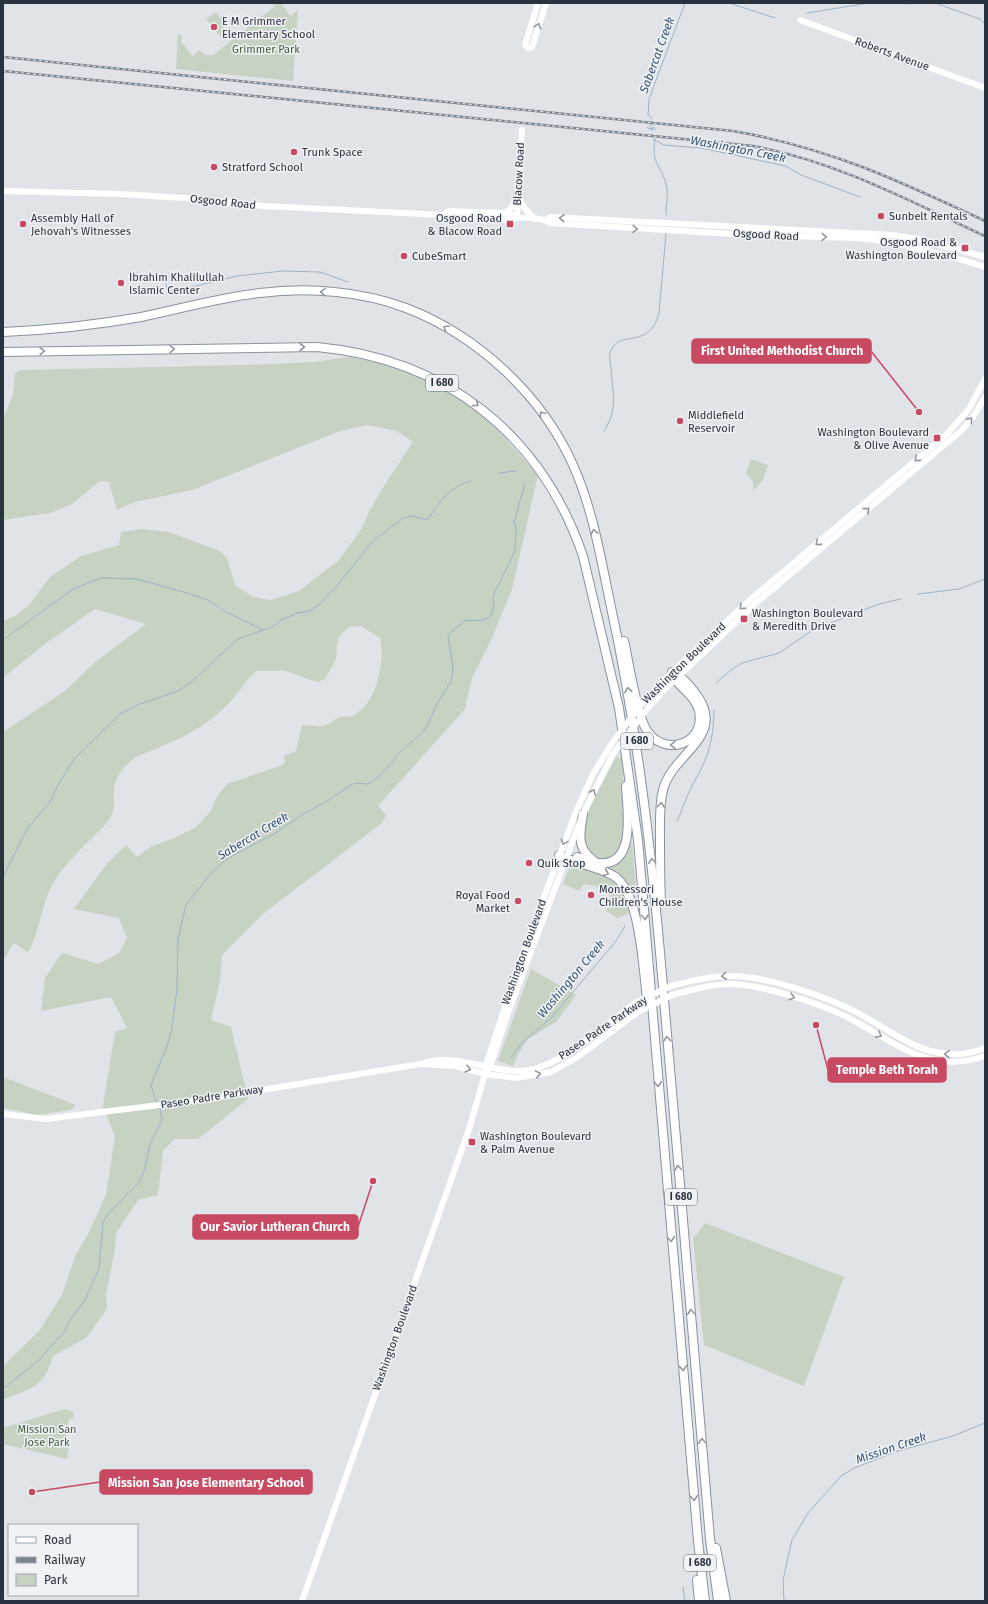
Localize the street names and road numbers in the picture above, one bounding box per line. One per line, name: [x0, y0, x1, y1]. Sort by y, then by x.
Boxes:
street label: Roberts Avenue: [853, 35, 931, 73]
street label: Blacow Road: [511, 142, 527, 206]
street label: Osgood Road: [190, 192, 256, 212]
street label: Osgood Road: [733, 227, 799, 243]
road number: I 680: [426, 375, 458, 391]
street label: Washington Boulevard: [639, 620, 729, 706]
road number: I 680: [621, 733, 653, 749]
street label: Washington Boulevard: [499, 897, 549, 1007]
street label: Paseo Padre Parkway: [556, 993, 650, 1062]
street label: Paseo Padre Parkway: [160, 1082, 265, 1112]
road number: I 680: [665, 1189, 697, 1205]
street label: Washington Boulevard: [370, 1283, 420, 1393]
road number: I 680: [684, 1555, 716, 1571]

